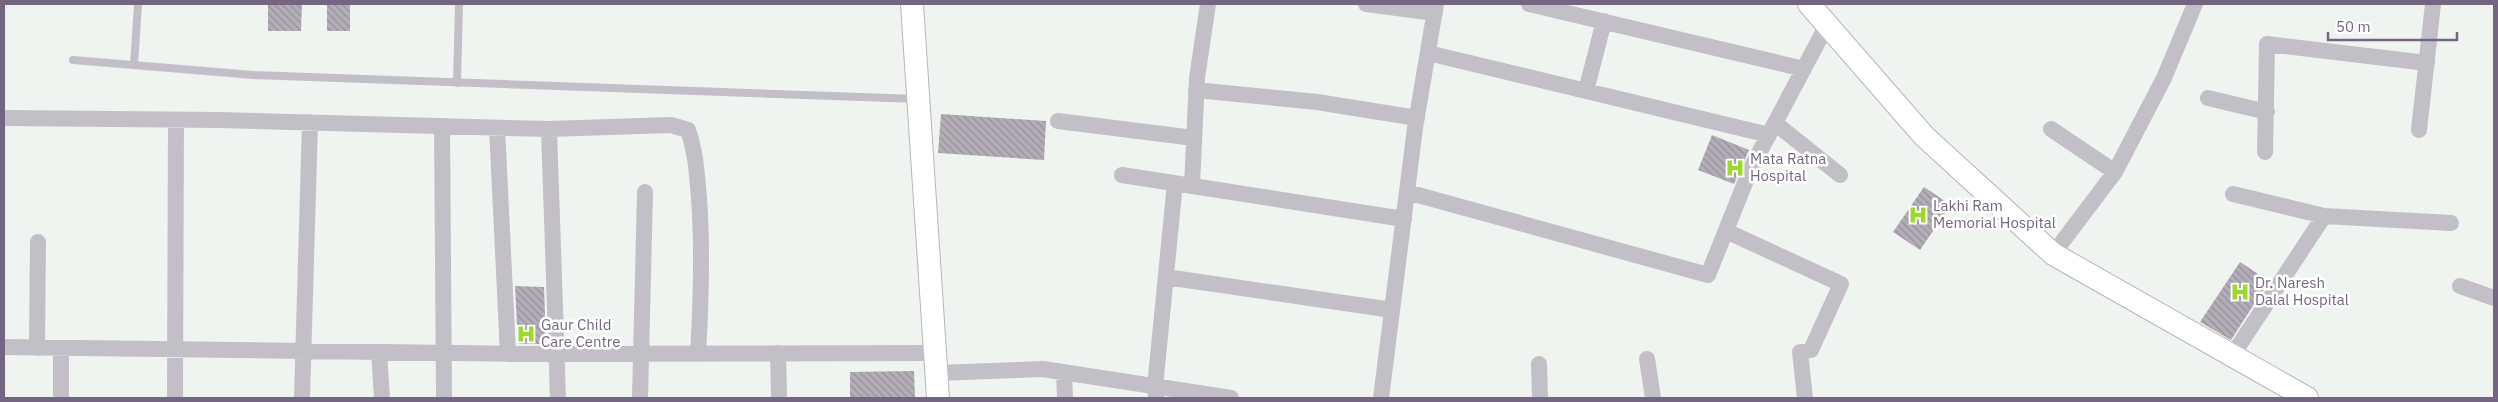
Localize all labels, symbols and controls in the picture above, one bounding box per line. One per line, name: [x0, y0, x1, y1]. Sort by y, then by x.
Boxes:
scale bar: [2328, 10, 2457, 42]
text: 50 m: [2336, 17, 2371, 36]
place label: Mata Ratna Hospital: [1750, 149, 1826, 185]
hospital icon: Mata Ratna Hospital: [1724, 157, 1746, 179]
place label: Lakhi Ram Memorial Hospital: [1933, 196, 2056, 232]
hospital icon: Lakhi Ram Memorial Hospital: [1907, 204, 1929, 226]
place label: Dr. Naresh Dalal Hospital: [2255, 273, 2349, 309]
hospital icon: Dr. Naresh Dalal Hospital: [2229, 281, 2251, 303]
place label: Gaur Child Care Centre: [541, 315, 621, 351]
hospital icon: Gaur Child Care Centre: [515, 323, 537, 345]

